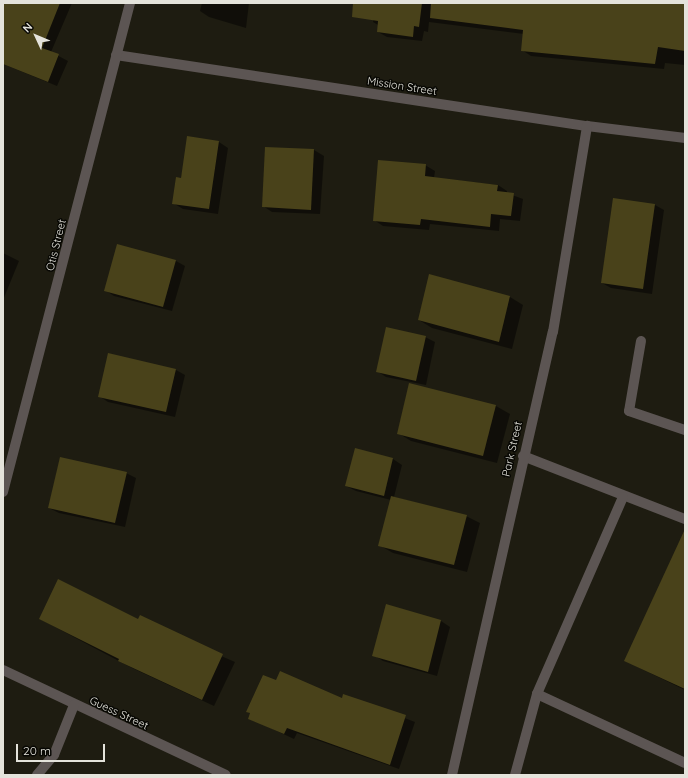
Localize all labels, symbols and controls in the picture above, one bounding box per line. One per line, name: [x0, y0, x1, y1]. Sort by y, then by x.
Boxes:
north arrow: [16, 16, 56, 56]
text: N: [20, 20, 35, 35]
street label: Mission Street: [366, 74, 438, 98]
street label: Otis Street: [43, 218, 69, 272]
street label: Park Street: [499, 420, 525, 478]
street label: Guess Street: [87, 694, 151, 732]
scale bar: [18, 736, 107, 762]
text: 20 m: [23, 743, 51, 758]

